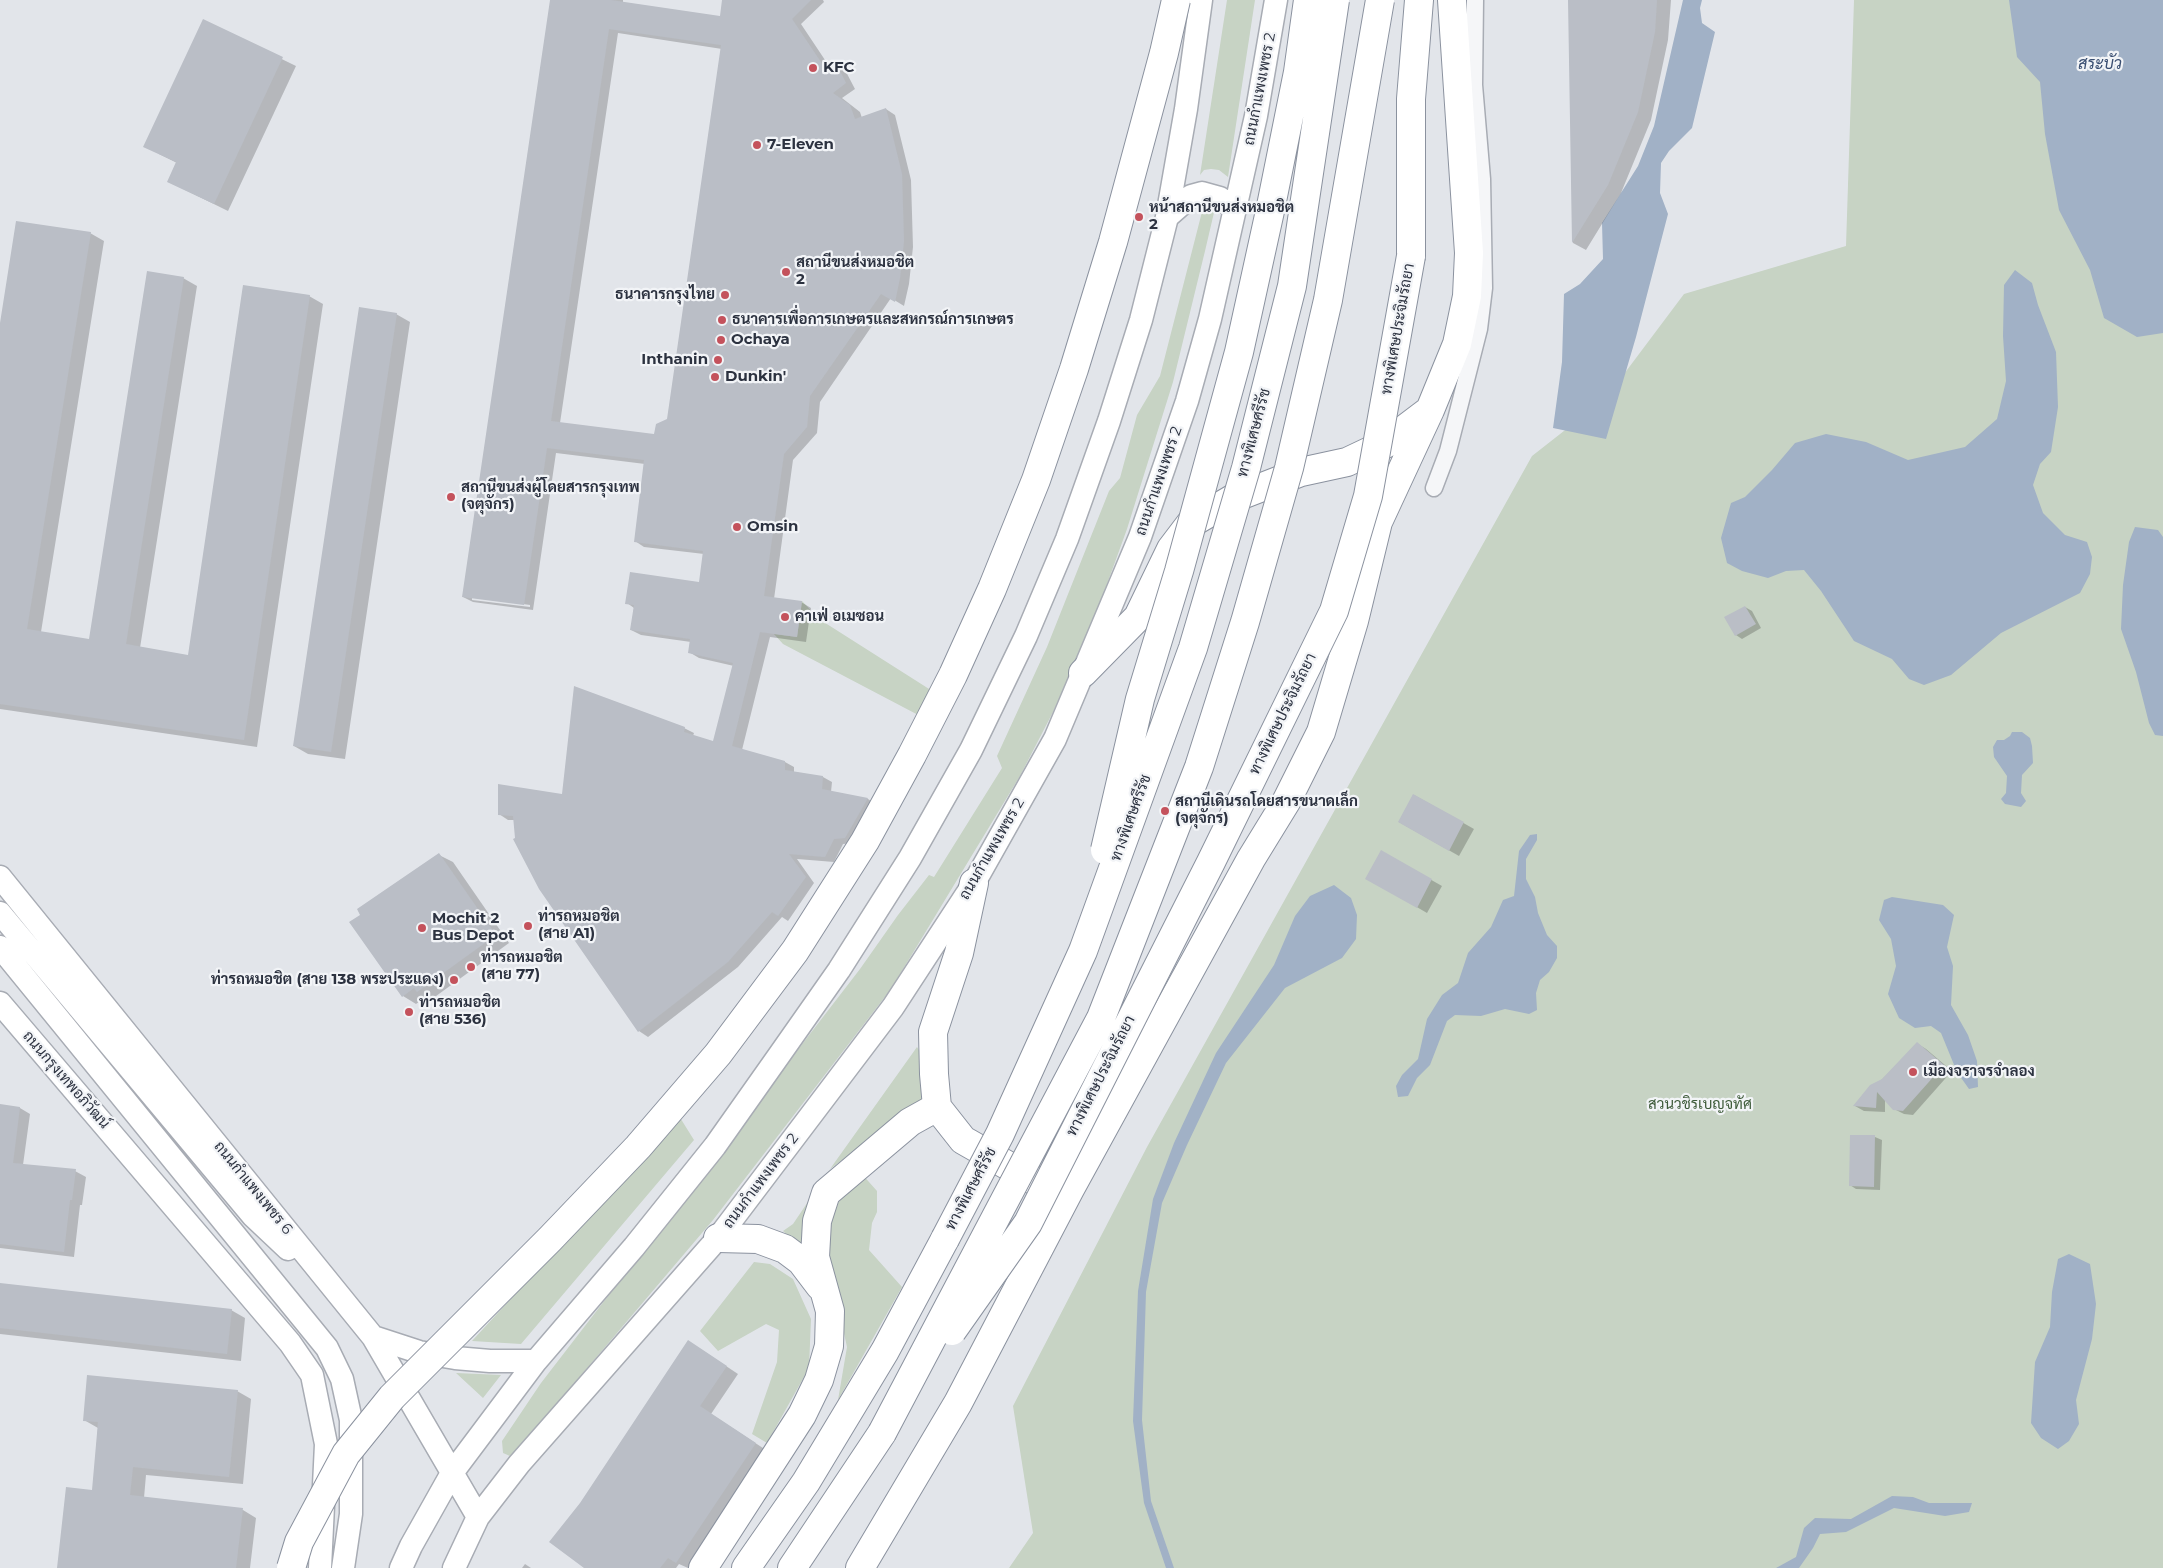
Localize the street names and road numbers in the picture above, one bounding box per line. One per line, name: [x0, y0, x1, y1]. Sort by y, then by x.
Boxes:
street label: ถนนกำแพงเพชร 2: [1240, 31, 1280, 147]
street label: ทางพิเศษประจิมรัถยา: [1378, 262, 1418, 396]
street label: ทางพิเศษศรีรัช: [1234, 387, 1274, 479]
street label: ถนนกำแพงเพชร 2: [1132, 424, 1186, 538]
street label: ทางพิเศษประจิมรัถยา: [1246, 650, 1320, 778]
street label: ทางพิเศษศรีรัช: [1107, 772, 1155, 864]
street label: ถนนกำแพงเพชร 2: [956, 795, 1028, 903]
street label: ทางพิเศษประจิมรัถยา: [1063, 1013, 1139, 1139]
street label: ถนนกรุงเทพอภิวัฒน์: [19, 1027, 113, 1133]
street label: ถนนกำแพงเพชร 2: [719, 1130, 803, 1232]
street label: ถนนกำแพงเพชร 6: [210, 1138, 296, 1238]
street label: ทางพิเศษศรีรัช: [942, 1145, 1000, 1233]

